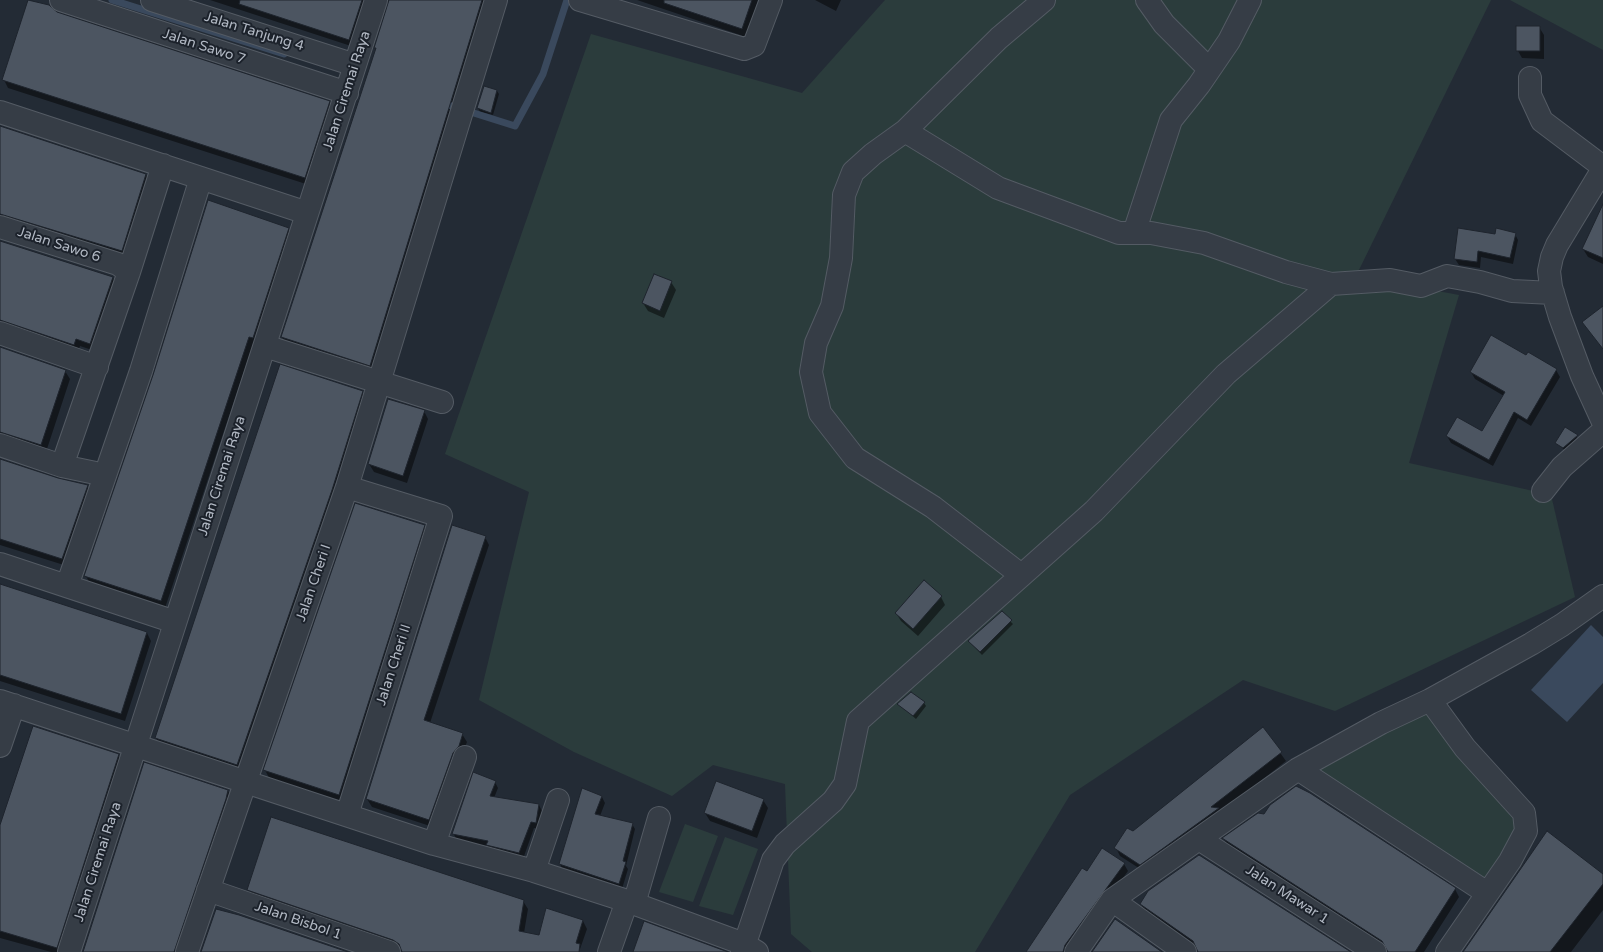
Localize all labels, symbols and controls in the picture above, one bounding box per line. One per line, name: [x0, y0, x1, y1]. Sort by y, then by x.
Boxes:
street label: Jalan Tanjung 4: [202, 9, 306, 55]
street label: Jalan Sawo 7: [160, 26, 248, 68]
street label: Jalan Ciremai Raya: [320, 29, 374, 153]
street label: Jalan Sawo 6: [15, 224, 103, 266]
street label: Jalan Ciremai Raya: [195, 414, 249, 538]
street label: Jalan Cheri I: [293, 542, 335, 624]
street label: Jalan Cheri II: [373, 622, 415, 708]
street label: Jalan Ciremai Raya: [71, 800, 125, 924]
street label: Jalan Mawar 1: [1242, 862, 1332, 928]
street label: Jalan Bisbol 1: [252, 898, 344, 944]

